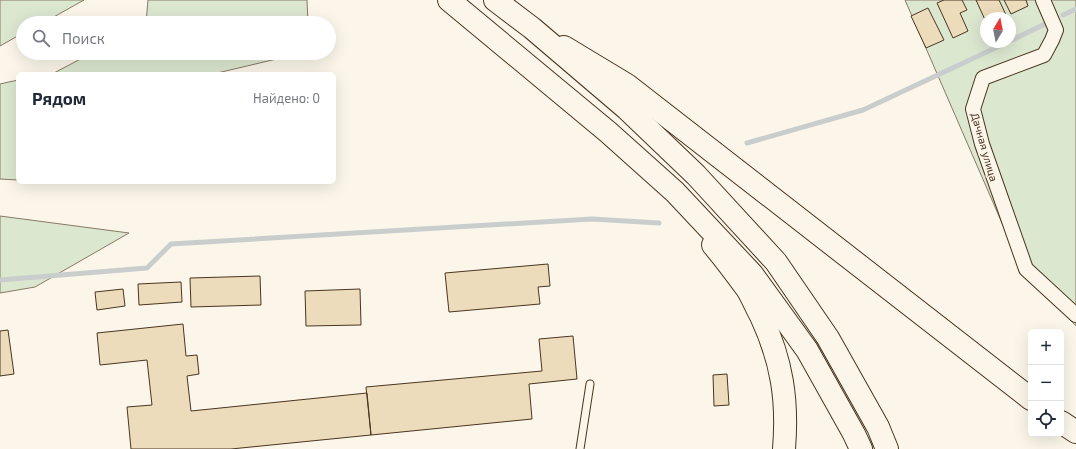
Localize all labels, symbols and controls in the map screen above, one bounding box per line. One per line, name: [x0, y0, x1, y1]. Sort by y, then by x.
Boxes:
north arrow: [980, 12, 1016, 48]
search box: [16, 16, 336, 60]
icon: search: [30, 27, 52, 49]
text: Поиск: [62, 29, 105, 47]
text: Рядом: [32, 88, 86, 108]
text: Найдено: 0: [253, 90, 320, 106]
street label: Дачная улица: [968, 111, 1001, 183]
map controls: [1028, 329, 1064, 437]
button: +: [1028, 329, 1064, 365]
button: −: [1028, 365, 1064, 401]
button: locate: [1028, 401, 1064, 437]

